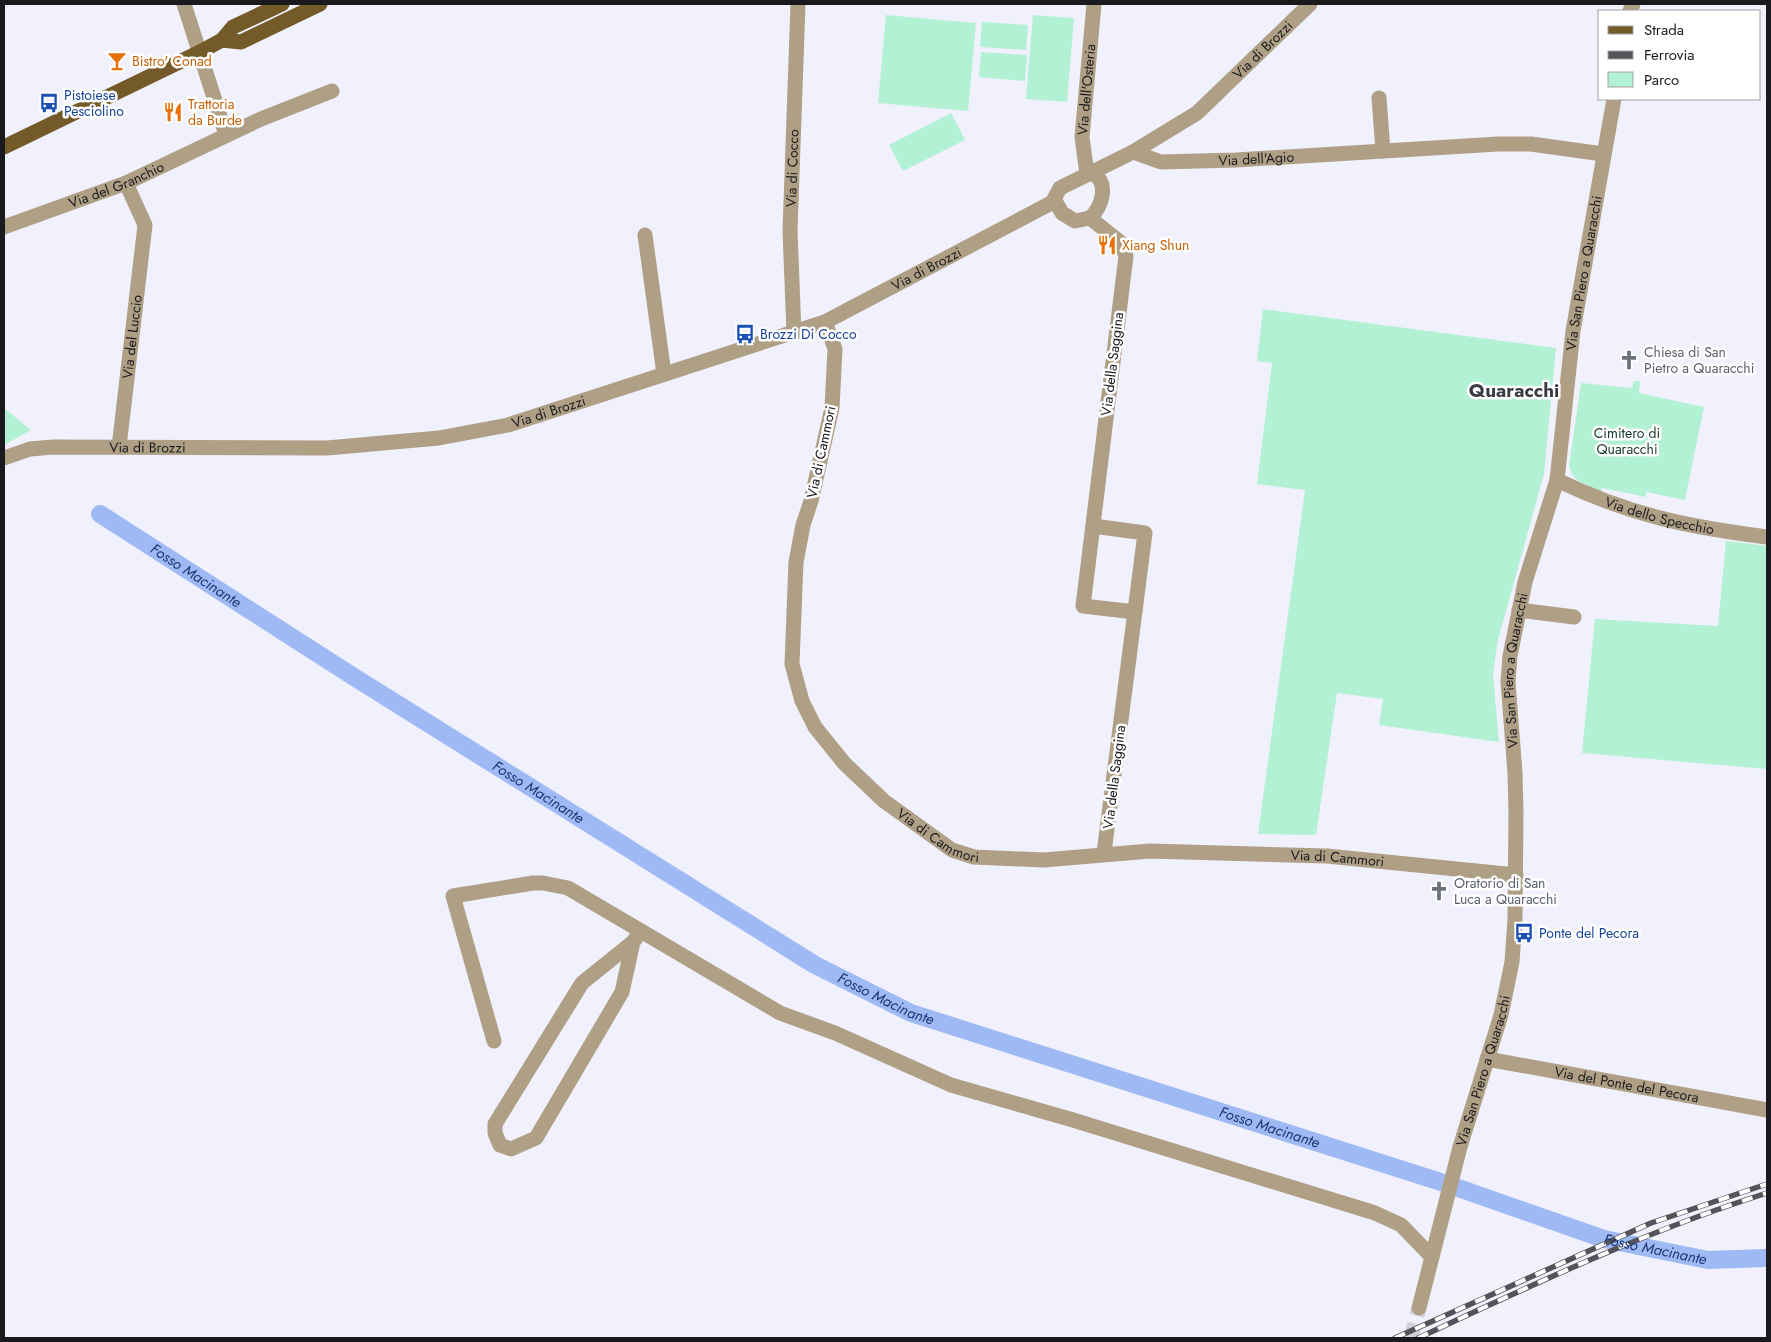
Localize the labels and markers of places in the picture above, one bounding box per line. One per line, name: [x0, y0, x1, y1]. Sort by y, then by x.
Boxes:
bar icon: Bistro' Conad: [106, 50, 128, 72]
place label: Bistro' Conad: [132, 51, 212, 71]
place label: Pistoiese Pesciolino: [64, 85, 124, 121]
bus stop icon: Pistoiese Pesciolino: [38, 92, 60, 114]
place label: Trattoria da Burde: [188, 94, 242, 130]
restaurant icon: Trattoria da Burde: [162, 101, 184, 123]
restaurant icon: Xiang Shun: [1096, 234, 1118, 256]
place label: Xiang Shun: [1122, 235, 1189, 255]
bus stop icon: Brozzi Di Cocco: [734, 323, 756, 345]
place label: Brozzi Di Cocco: [760, 324, 857, 344]
place label: Chiesa di San Pietro a Quaracchi: [1644, 342, 1754, 378]
church icon: Chiesa di San Pietro a Quaracchi: [1618, 349, 1640, 371]
place label: Oratorio di San Luca a Quaracchi: [1454, 873, 1557, 909]
church icon: Oratorio di San Luca a Quaracchi: [1428, 880, 1450, 902]
bus stop icon: Ponte del Pecora: [1513, 922, 1535, 944]
place label: Ponte del Pecora: [1539, 923, 1639, 943]

